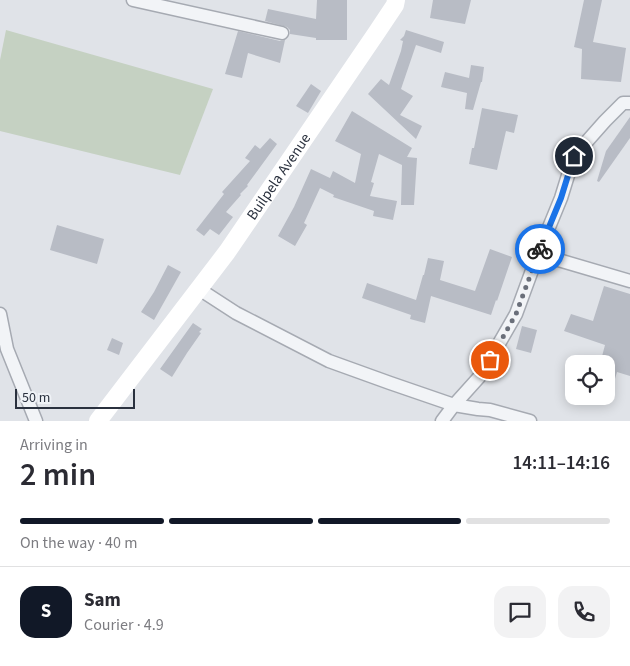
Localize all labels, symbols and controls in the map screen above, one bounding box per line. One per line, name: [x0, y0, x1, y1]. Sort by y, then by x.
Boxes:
street label: Builpela Avenue: [242, 129, 316, 224]
pin: [553, 135, 595, 177]
icon: home: [560, 142, 588, 170]
courier: [515, 224, 565, 274]
icon: bike: [526, 235, 554, 263]
pin: [469, 339, 511, 381]
icon: bag: [476, 346, 504, 374]
map controls: [565, 355, 615, 405]
button: locate: [565, 355, 615, 405]
scale bar: [15, 386, 135, 409]
text: 50 m: [22, 388, 50, 408]
text: Arriving in: [20, 434, 88, 456]
text: 14:11–14:16: [512, 450, 610, 477]
text: 2 min: [20, 452, 96, 498]
text: On the way · 40 m: [20, 532, 137, 554]
button: chat: [494, 586, 546, 638]
button: phone: [558, 586, 610, 638]
text: Sam: [84, 587, 121, 614]
text: S: [41, 598, 51, 625]
text: Courier · 4.9: [84, 614, 164, 636]

